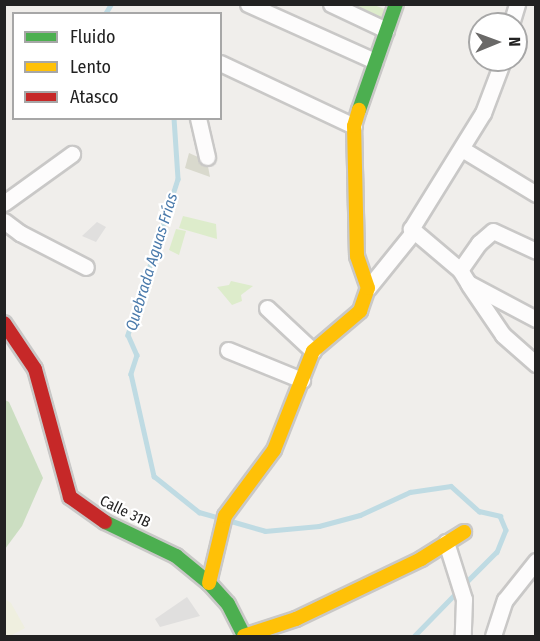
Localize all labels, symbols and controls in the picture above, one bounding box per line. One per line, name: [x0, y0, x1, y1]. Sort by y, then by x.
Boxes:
legend: [12, 12, 222, 120]
north arrow: [468, 12, 528, 72]
text: Fluido: [70, 26, 116, 48]
text: N: [505, 37, 524, 47]
text: Lento: [70, 56, 111, 78]
text: Atasco: [70, 86, 118, 108]
water label: Quebrada Aguas Frías: [122, 191, 182, 333]
street label: Calle 31B: [97, 492, 153, 532]

